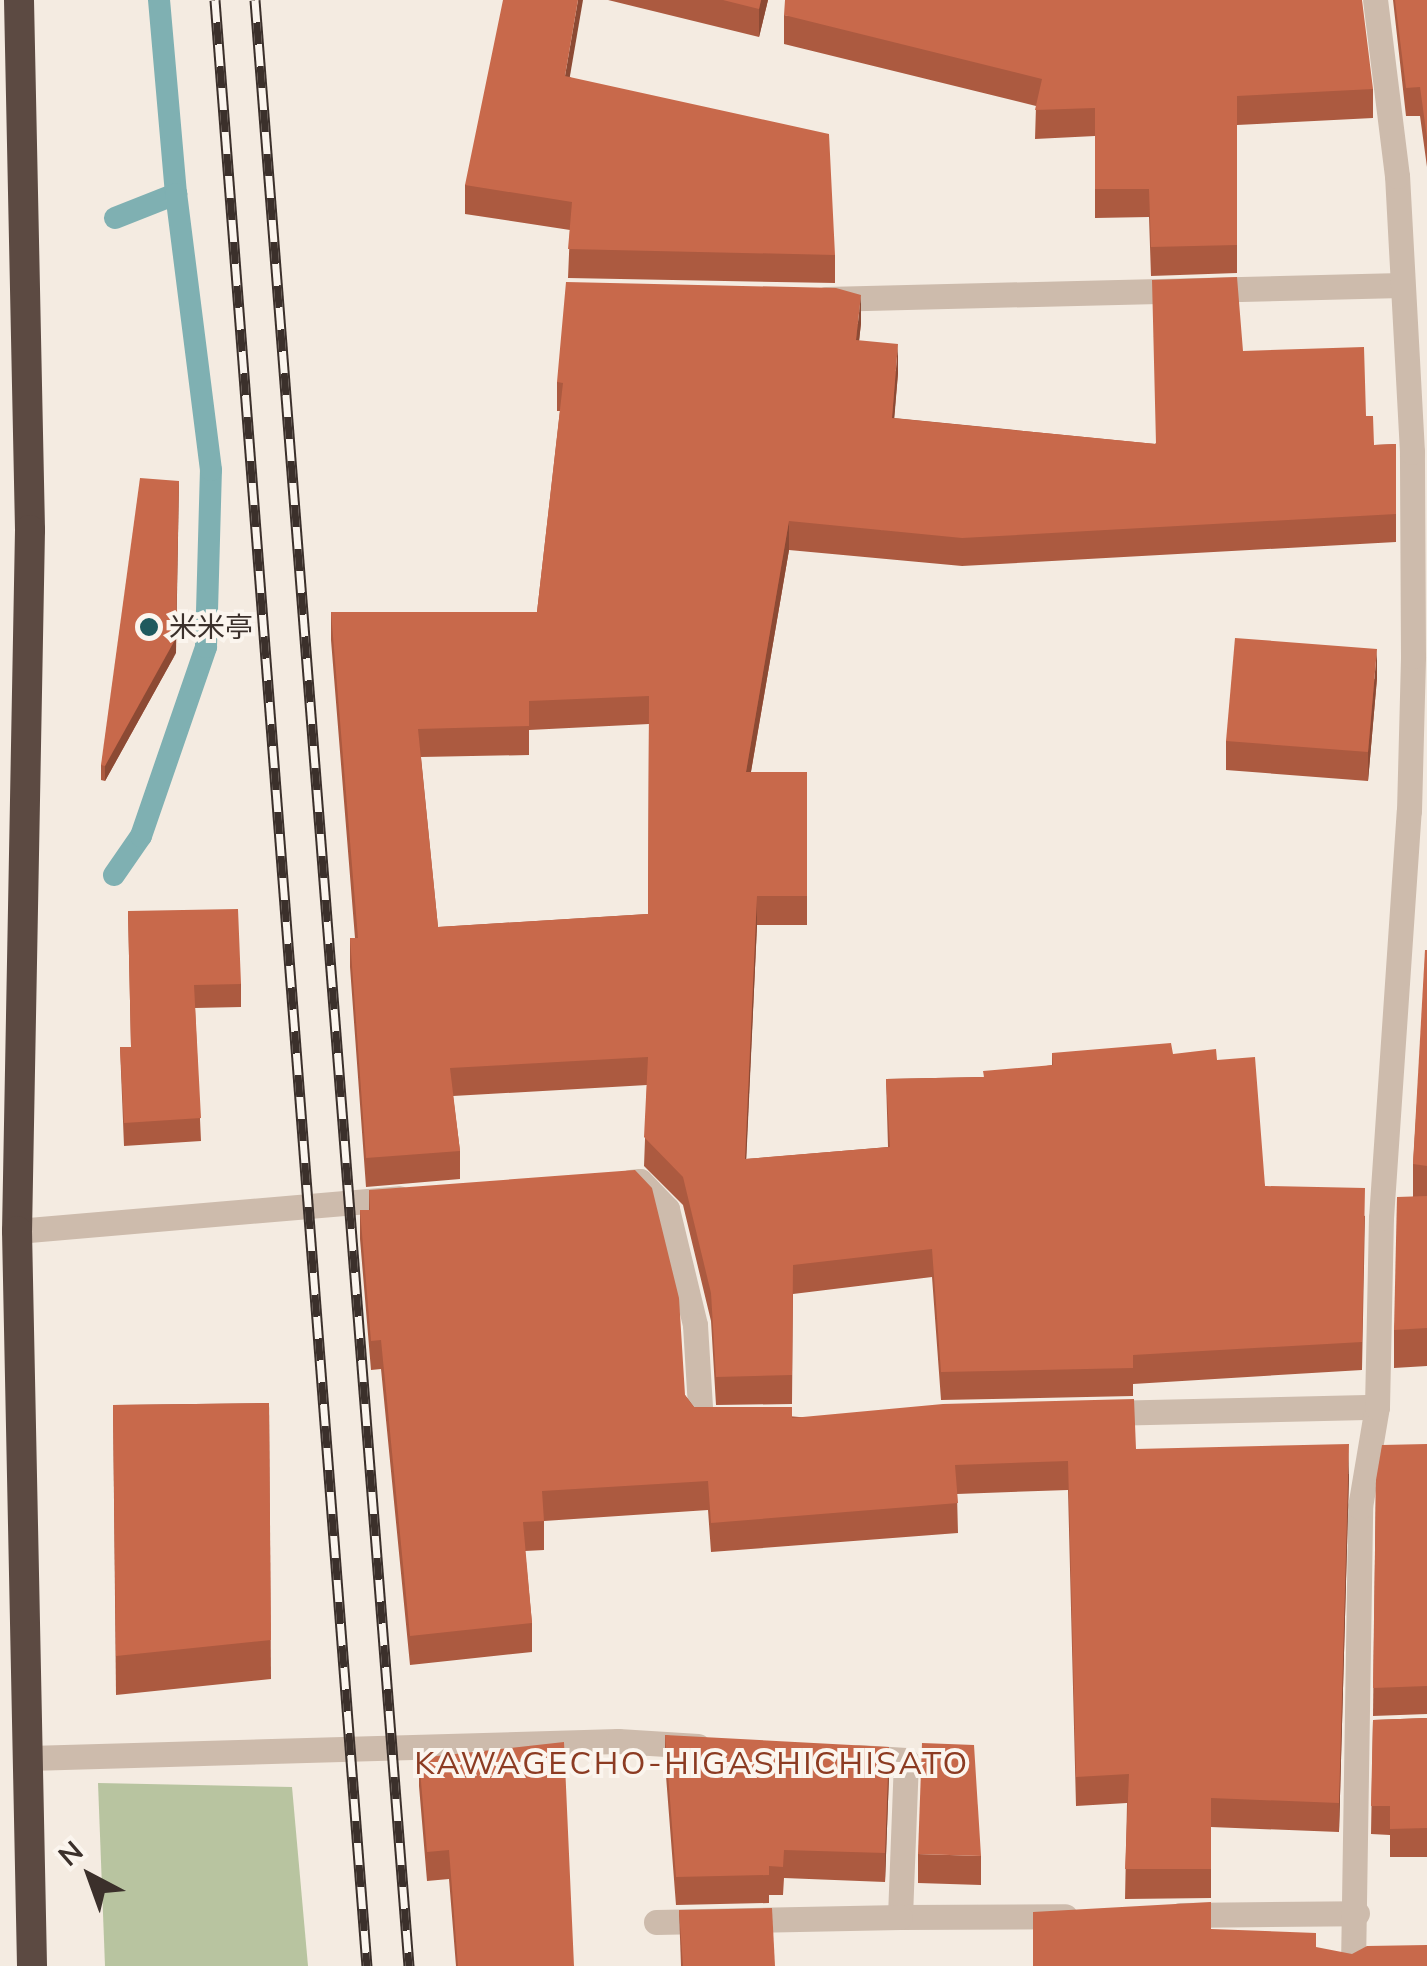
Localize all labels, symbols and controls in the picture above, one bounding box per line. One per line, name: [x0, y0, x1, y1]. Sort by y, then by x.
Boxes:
place label: 米米亭: [169, 610, 253, 644]
marker: 米米亭: [138, 616, 160, 638]
district label: KAWAGECHO-HIGASHICHISATO: [414, 1743, 970, 1781]
north arrow: [40, 1826, 140, 1926]
text: N: [51, 1833, 89, 1873]

